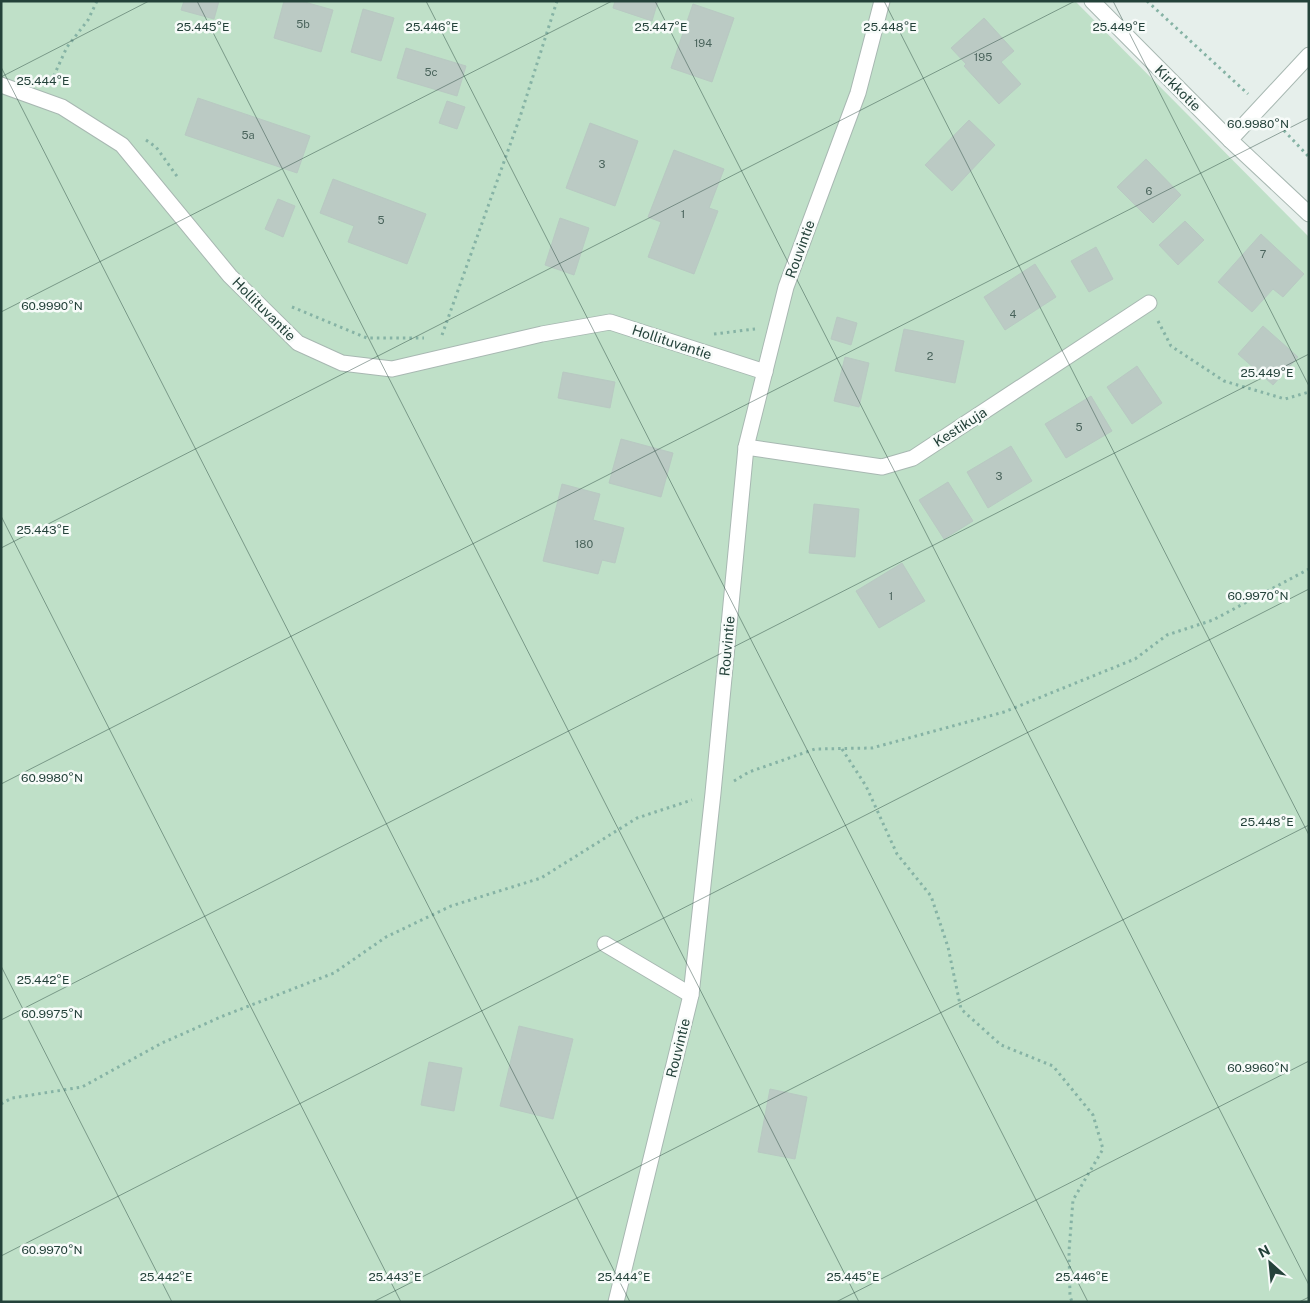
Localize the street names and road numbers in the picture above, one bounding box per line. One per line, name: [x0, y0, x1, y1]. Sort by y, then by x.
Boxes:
street label: Kirkkotie: [1152, 62, 1204, 114]
street label: Rouvintie: [782, 218, 818, 280]
street label: Hollituvantie: [229, 274, 299, 344]
street label: Hollituvantie: [630, 322, 714, 362]
street label: Kestikuja: [930, 404, 990, 450]
street label: Rouvintie: [716, 615, 738, 677]
street label: Rouvintie: [663, 1017, 693, 1079]

